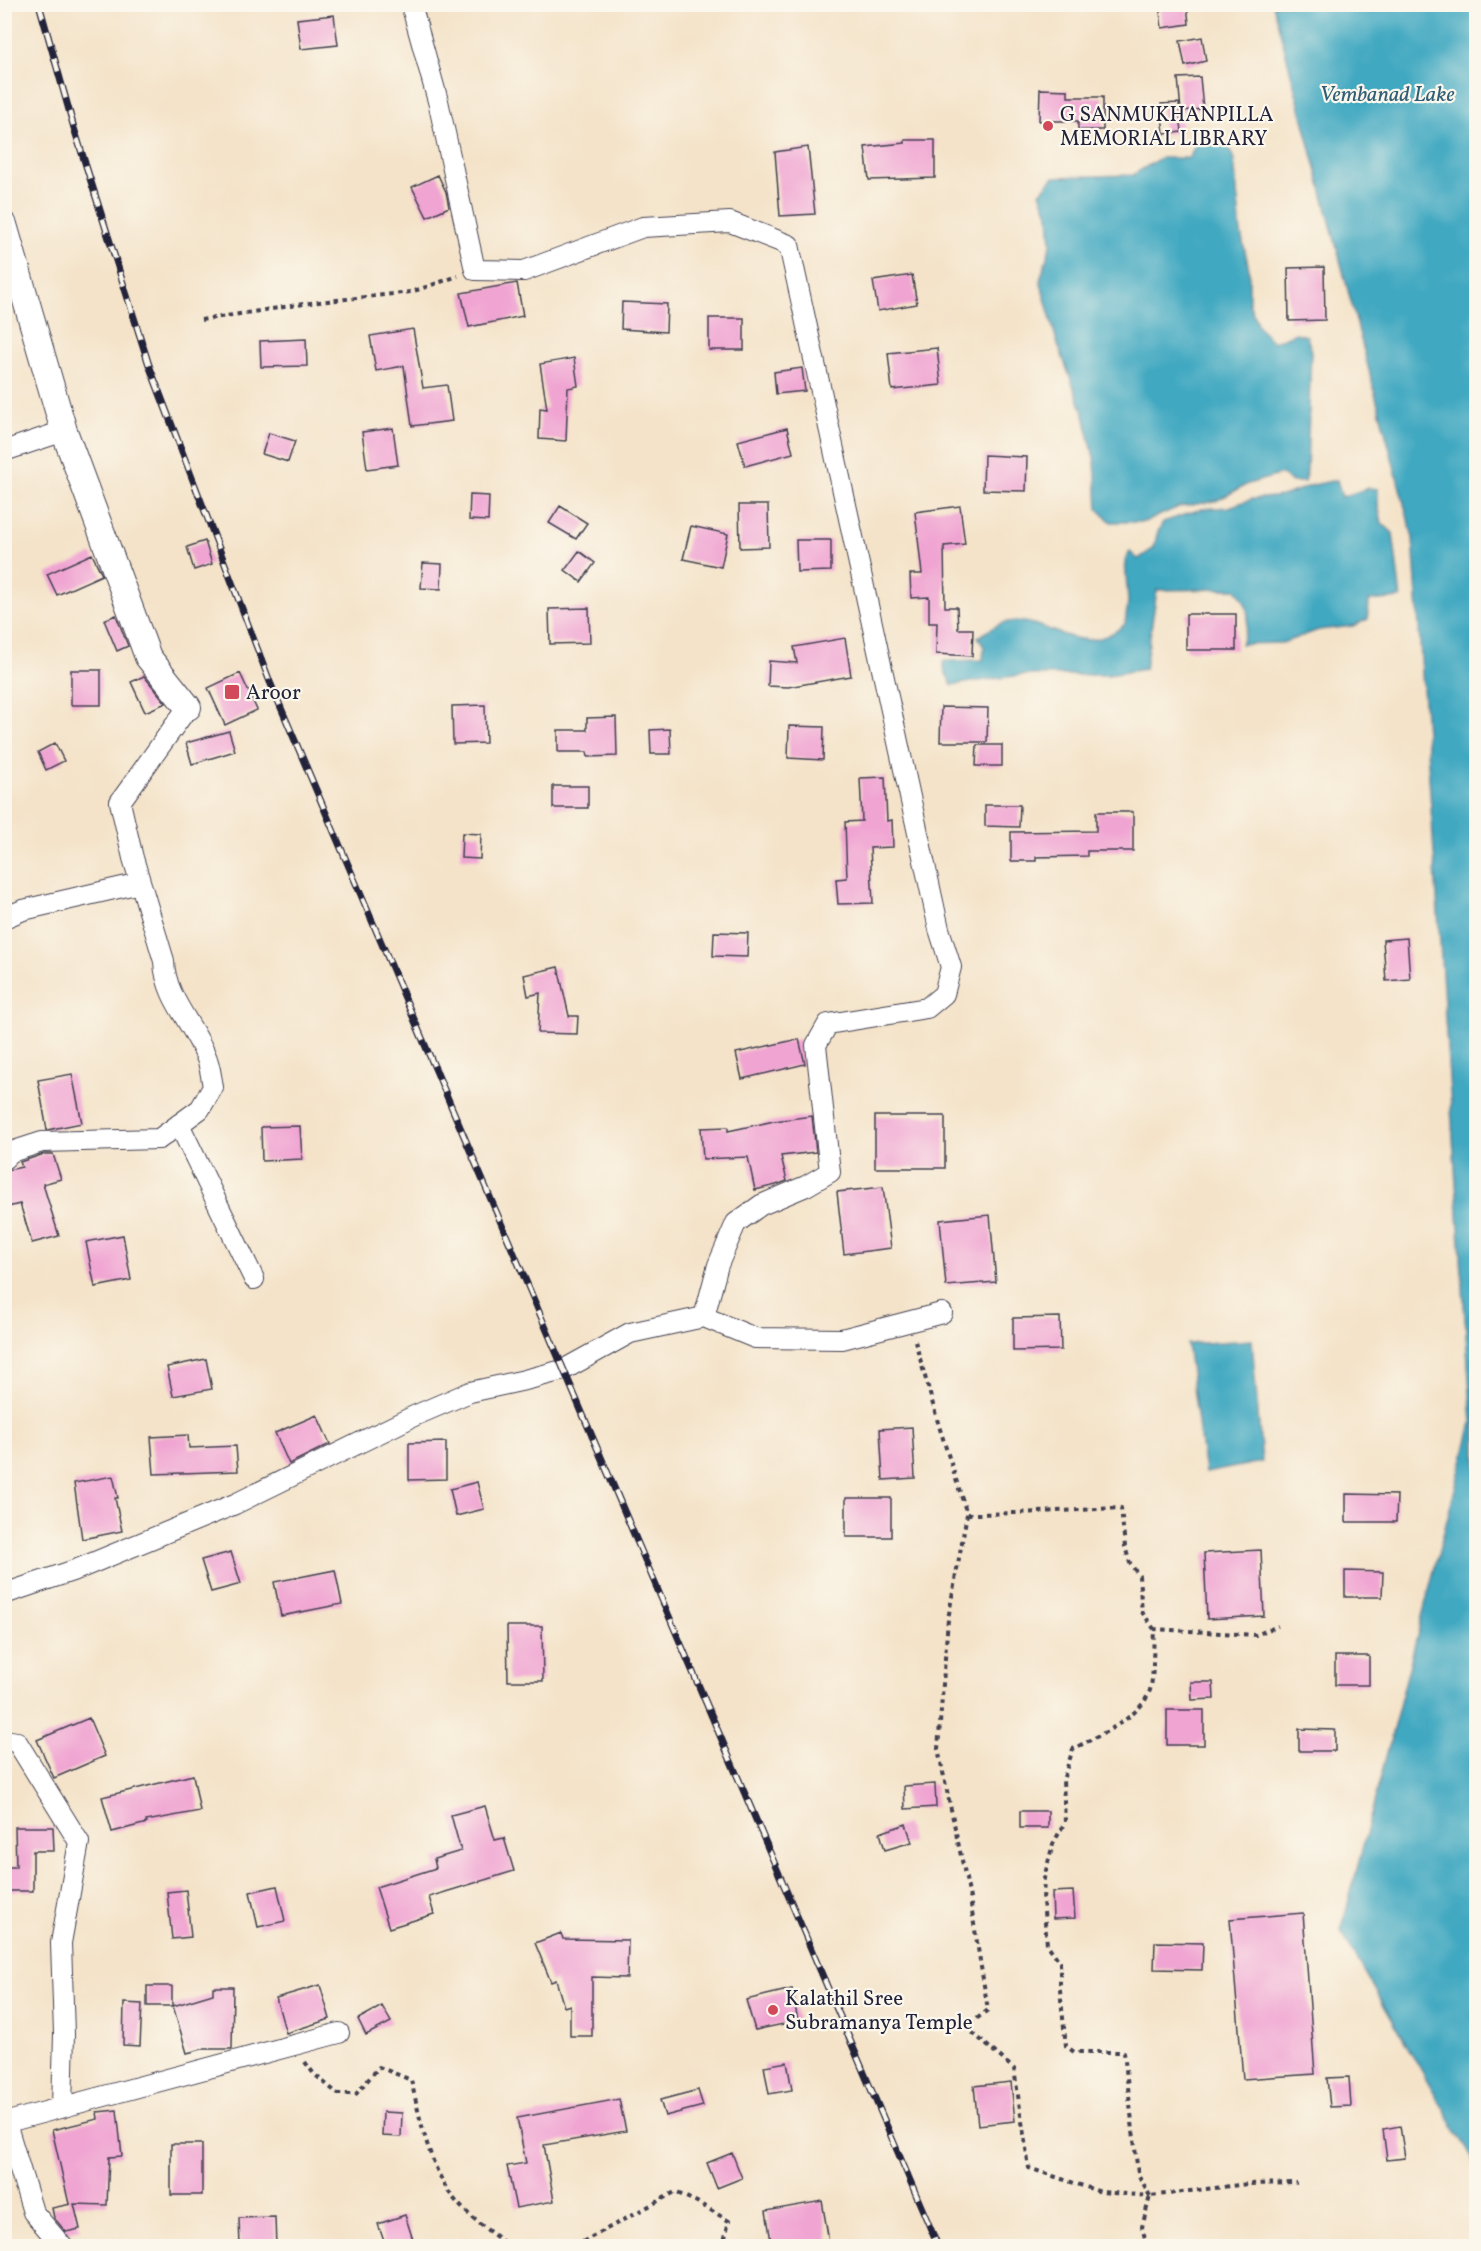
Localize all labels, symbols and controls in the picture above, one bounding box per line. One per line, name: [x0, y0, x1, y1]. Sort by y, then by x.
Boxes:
water label: Vembanad Lake: [1320, 80, 1454, 111]
place label: G SANMUKHANPILLA MEMORIAL LIBRARY: [1060, 101, 1274, 154]
marker: G SANMUKHANPILLA MEMORIAL LIBRARY: [1041, 119, 1055, 133]
place label: Aroor: [246, 679, 301, 708]
marker: Aroor: [223, 683, 241, 701]
place label: Kalathil Sree Subramanya Temple: [785, 1985, 973, 2038]
marker: Kalathil Sree Subramanya Temple: [766, 2003, 780, 2017]

